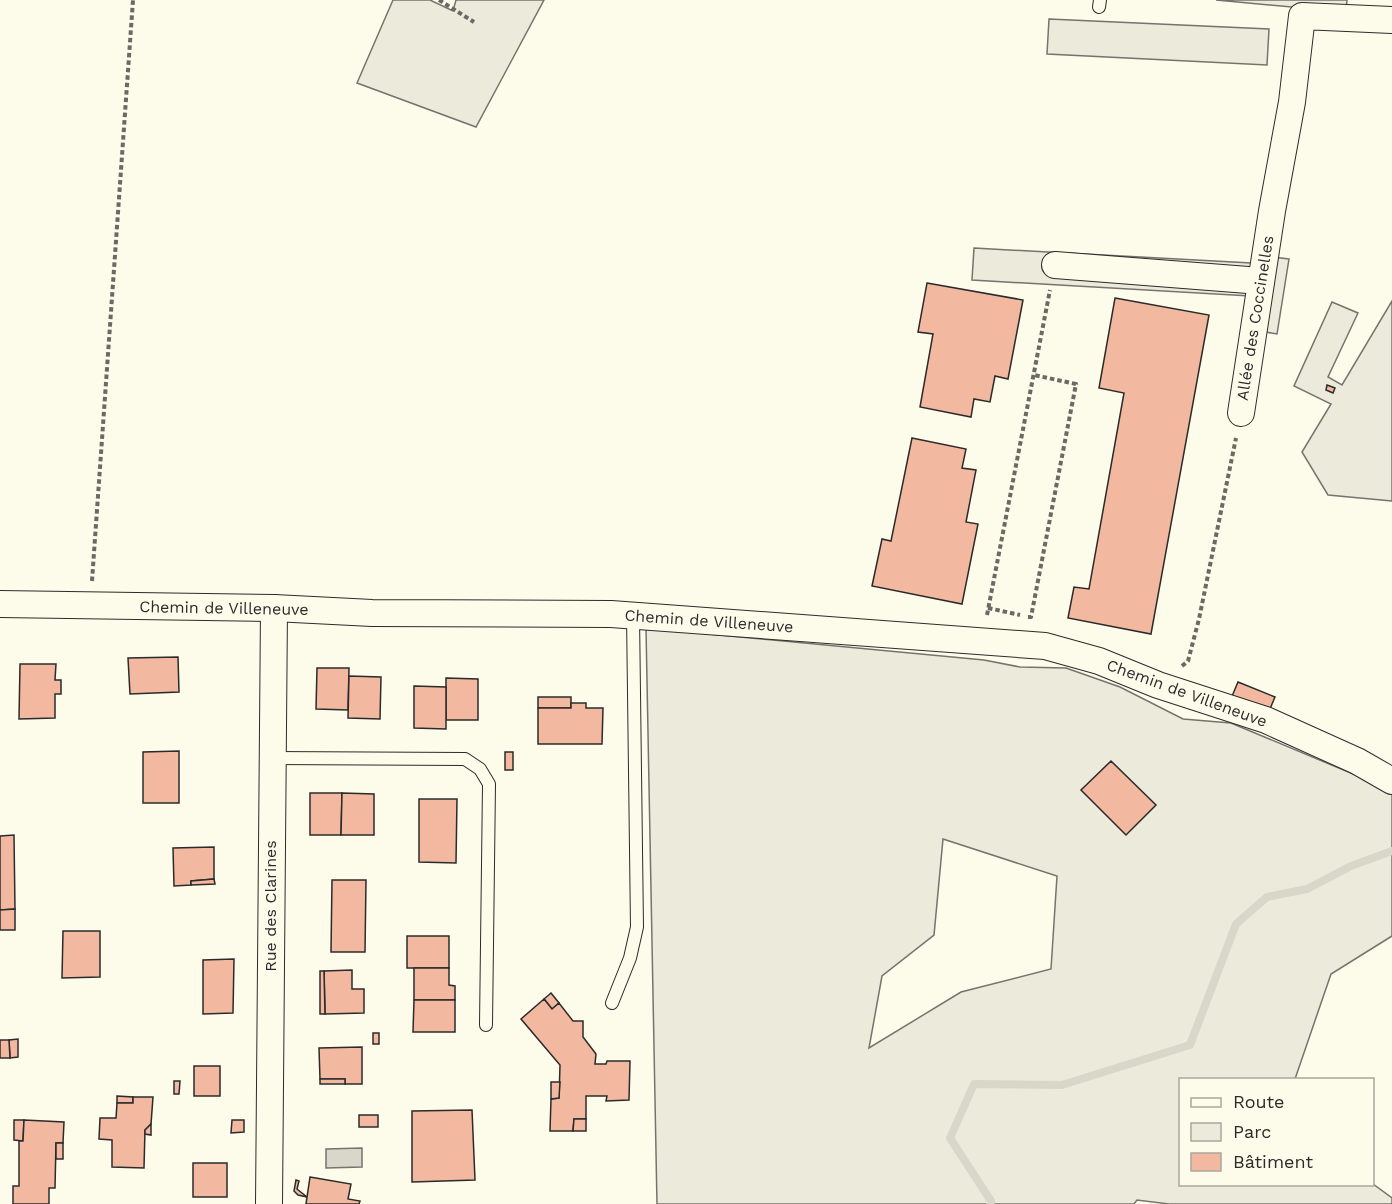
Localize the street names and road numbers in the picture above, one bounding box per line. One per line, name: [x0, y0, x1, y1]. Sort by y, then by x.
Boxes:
street label: Allée des Coccinelles: [1233, 234, 1277, 402]
street label: Chemin de Villeneuve: [139, 597, 309, 619]
street label: Chemin de Villeneuve: [624, 606, 794, 636]
street label: Chemin de Villeneuve: [1104, 655, 1270, 731]
street label: Rue des Clarines: [261, 840, 280, 972]

